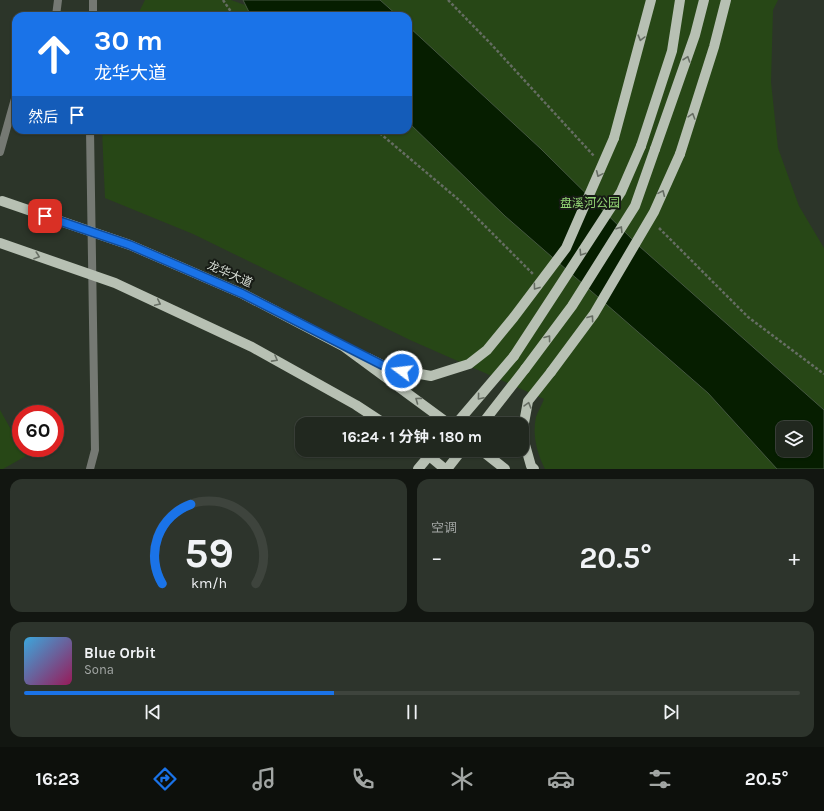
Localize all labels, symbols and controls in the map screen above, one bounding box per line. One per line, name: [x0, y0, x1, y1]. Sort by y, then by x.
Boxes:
text: 30 m: [94, 24, 163, 57]
icon: ahead: [28, 28, 80, 80]
one-way arrow: [637, 34, 646, 41]
one-way arrow: [682, 56, 690, 63]
text: 龙华大道: [94, 62, 166, 84]
icon: arrive: [66, 104, 88, 126]
text: 然后: [28, 108, 58, 126]
one-way arrow: [687, 113, 696, 120]
one-way arrow: [595, 170, 603, 177]
one-way arrow: [658, 190, 666, 197]
park label: 盘溪河公园: [560, 196, 620, 210]
pin: [28, 199, 62, 233]
icon: arrive: [34, 205, 56, 227]
one-way arrow: [615, 227, 622, 234]
one-way arrow: [579, 249, 586, 256]
one-way arrow: [33, 251, 40, 260]
street label: 龙华大道: [205, 258, 255, 290]
one-way arrow: [534, 283, 541, 290]
one-way arrow: [154, 298, 161, 306]
one-way arrow: [586, 315, 594, 322]
one-way arrow: [543, 335, 550, 342]
position arrow: [381, 350, 423, 392]
one-way arrow: [271, 355, 278, 362]
one-way arrow: [477, 392, 484, 399]
one-way arrow: [415, 398, 422, 405]
one-way arrow: [523, 402, 532, 409]
speed limit sign: 60: [12, 405, 64, 457]
map controls: [776, 421, 812, 457]
button: layers: [776, 421, 812, 457]
text: 16:24 · 1 分钟 · 180 m: [342, 428, 482, 446]
text: 空调: [431, 520, 457, 535]
text: 59: [184, 528, 233, 576]
text: 20.5°: [579, 540, 652, 576]
text: −: [431, 545, 443, 571]
text: +: [788, 545, 800, 571]
text: km/h: [190, 574, 227, 591]
text: Blue Orbit: [84, 644, 156, 662]
text: Sona: [84, 662, 114, 677]
icon: previous: [142, 701, 164, 723]
icon: pause: [401, 701, 423, 723]
icon: next: [660, 701, 682, 723]
icon: directions: [151, 765, 179, 793]
icon: music: [250, 765, 278, 793]
icon: phone: [349, 765, 377, 793]
icon: climate: [448, 765, 476, 793]
icon: car: [547, 765, 575, 793]
icon: filters: [646, 765, 674, 793]
text: 16:23: [36, 768, 80, 790]
text: 20.5°: [745, 768, 788, 790]

